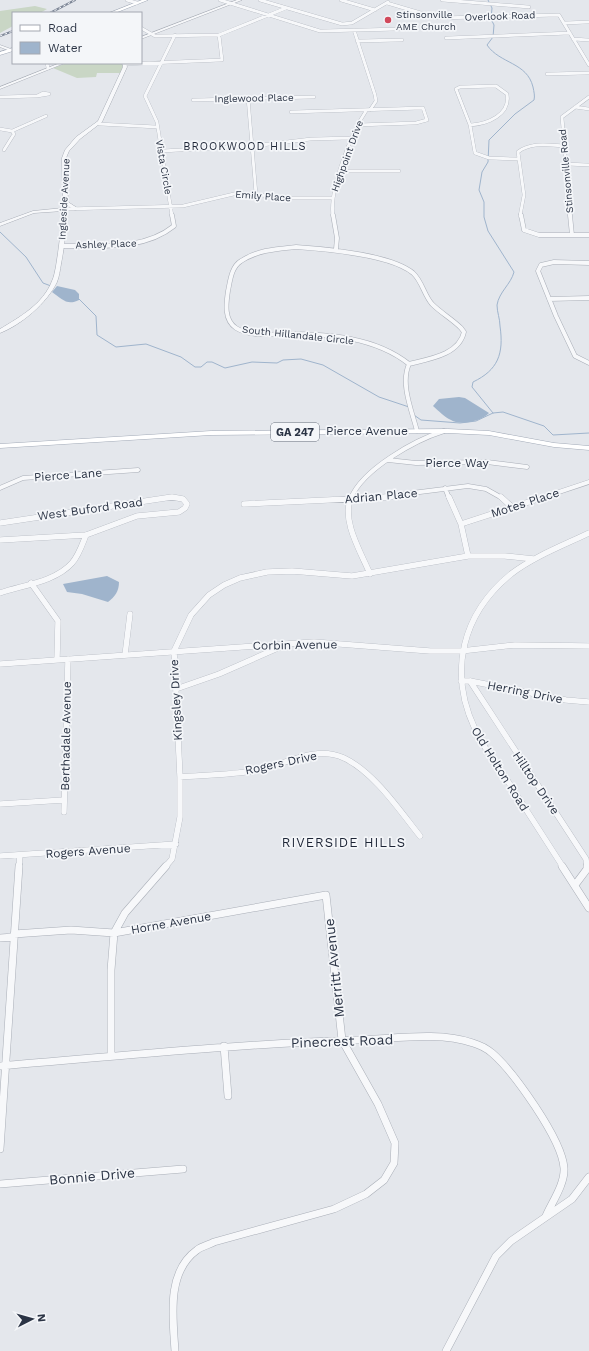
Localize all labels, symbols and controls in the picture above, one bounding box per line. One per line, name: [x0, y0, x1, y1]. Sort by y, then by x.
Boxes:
place label: Stinsonville AME Church: [396, 9, 456, 32]
street label: Overlook Road: [464, 9, 536, 23]
legend: [12, 12, 142, 64]
marker: Stinsonville AME Church: [383, 15, 393, 25]
text: Road: [48, 21, 77, 35]
text: Water: [48, 41, 83, 55]
street label: Inglewood Place: [214, 92, 294, 104]
street label: Highpoint Drive: [329, 119, 365, 193]
street label: Stinsonville Road: [557, 129, 575, 213]
street label: Vista Circle: [154, 139, 174, 195]
district label: BROOKWOOD HILLS: [183, 140, 307, 153]
street label: Ingleside Avenue: [56, 158, 72, 240]
street label: Emily Place: [235, 189, 291, 203]
street label: Ashley Place: [75, 237, 137, 251]
street label: South Hillandale Circle: [242, 324, 355, 346]
road number: GA 247: [271, 423, 319, 441]
street label: Pierce Avenue: [326, 424, 408, 438]
street label: Pierce Way: [425, 456, 489, 470]
street label: Pierce Lane: [33, 466, 103, 484]
street label: Motes Place: [489, 485, 561, 521]
street label: Adrian Place: [344, 486, 418, 506]
street label: West Buford Road: [36, 495, 144, 523]
street label: Corbin Avenue: [253, 637, 337, 653]
street label: Kingsley Drive: [167, 659, 185, 741]
street label: Herring Drive: [486, 678, 564, 706]
street label: Berthadale Avenue: [58, 681, 74, 791]
street label: Old Holton Road: [468, 724, 532, 814]
street label: Rogers Drive: [244, 749, 318, 777]
street label: Hilltop Drive: [510, 749, 562, 817]
district label: RIVERSIDE HILLS: [282, 835, 406, 850]
street label: Rogers Avenue: [45, 841, 131, 861]
street label: Horne Avenue: [130, 909, 212, 937]
street label: Merritt Avenue: [321, 918, 347, 1018]
street label: Pinecrest Road: [290, 1031, 394, 1051]
street label: Bonnie Drive: [48, 1164, 136, 1188]
north arrow: [12, 1299, 52, 1339]
text: N: [35, 1313, 48, 1323]

